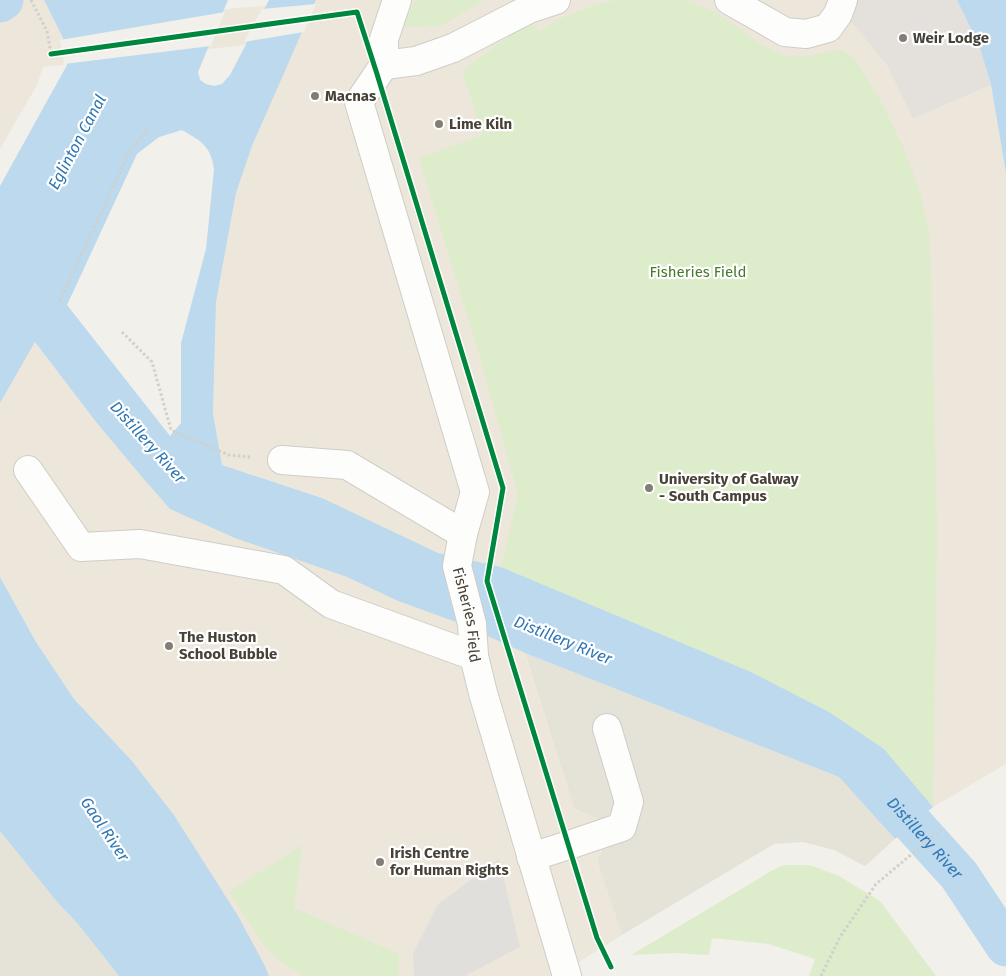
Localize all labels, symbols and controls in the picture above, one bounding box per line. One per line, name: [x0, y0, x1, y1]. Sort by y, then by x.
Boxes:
place label: Weir Lodge: [913, 29, 989, 47]
marker: Weir Lodge: [897, 32, 909, 44]
place label: Macnas: [325, 87, 376, 105]
marker: Macnas: [309, 90, 321, 102]
water label: Eglinton Canal: [44, 91, 110, 193]
place label: Lime Kiln: [449, 115, 512, 133]
marker: Lime Kiln: [433, 118, 445, 130]
park label: Fisheries Field: [650, 263, 746, 281]
water label: Distillery River: [106, 397, 190, 488]
place label: University of Galway - South Campus: [659, 470, 799, 505]
marker: University of Galway - South Campus: [643, 482, 655, 494]
street label: Fisheries Field: [449, 565, 484, 665]
water label: Distillery River: [511, 612, 615, 669]
place label: The Huston School Bubble: [179, 628, 277, 663]
marker: The Huston School Bubble: [163, 640, 175, 652]
water label: Gaol River: [77, 793, 134, 865]
water label: Distillery River: [883, 793, 968, 883]
place label: Irish Centre for Human Rights: [390, 844, 509, 879]
marker: Irish Centre for Human Rights: [374, 856, 386, 868]

